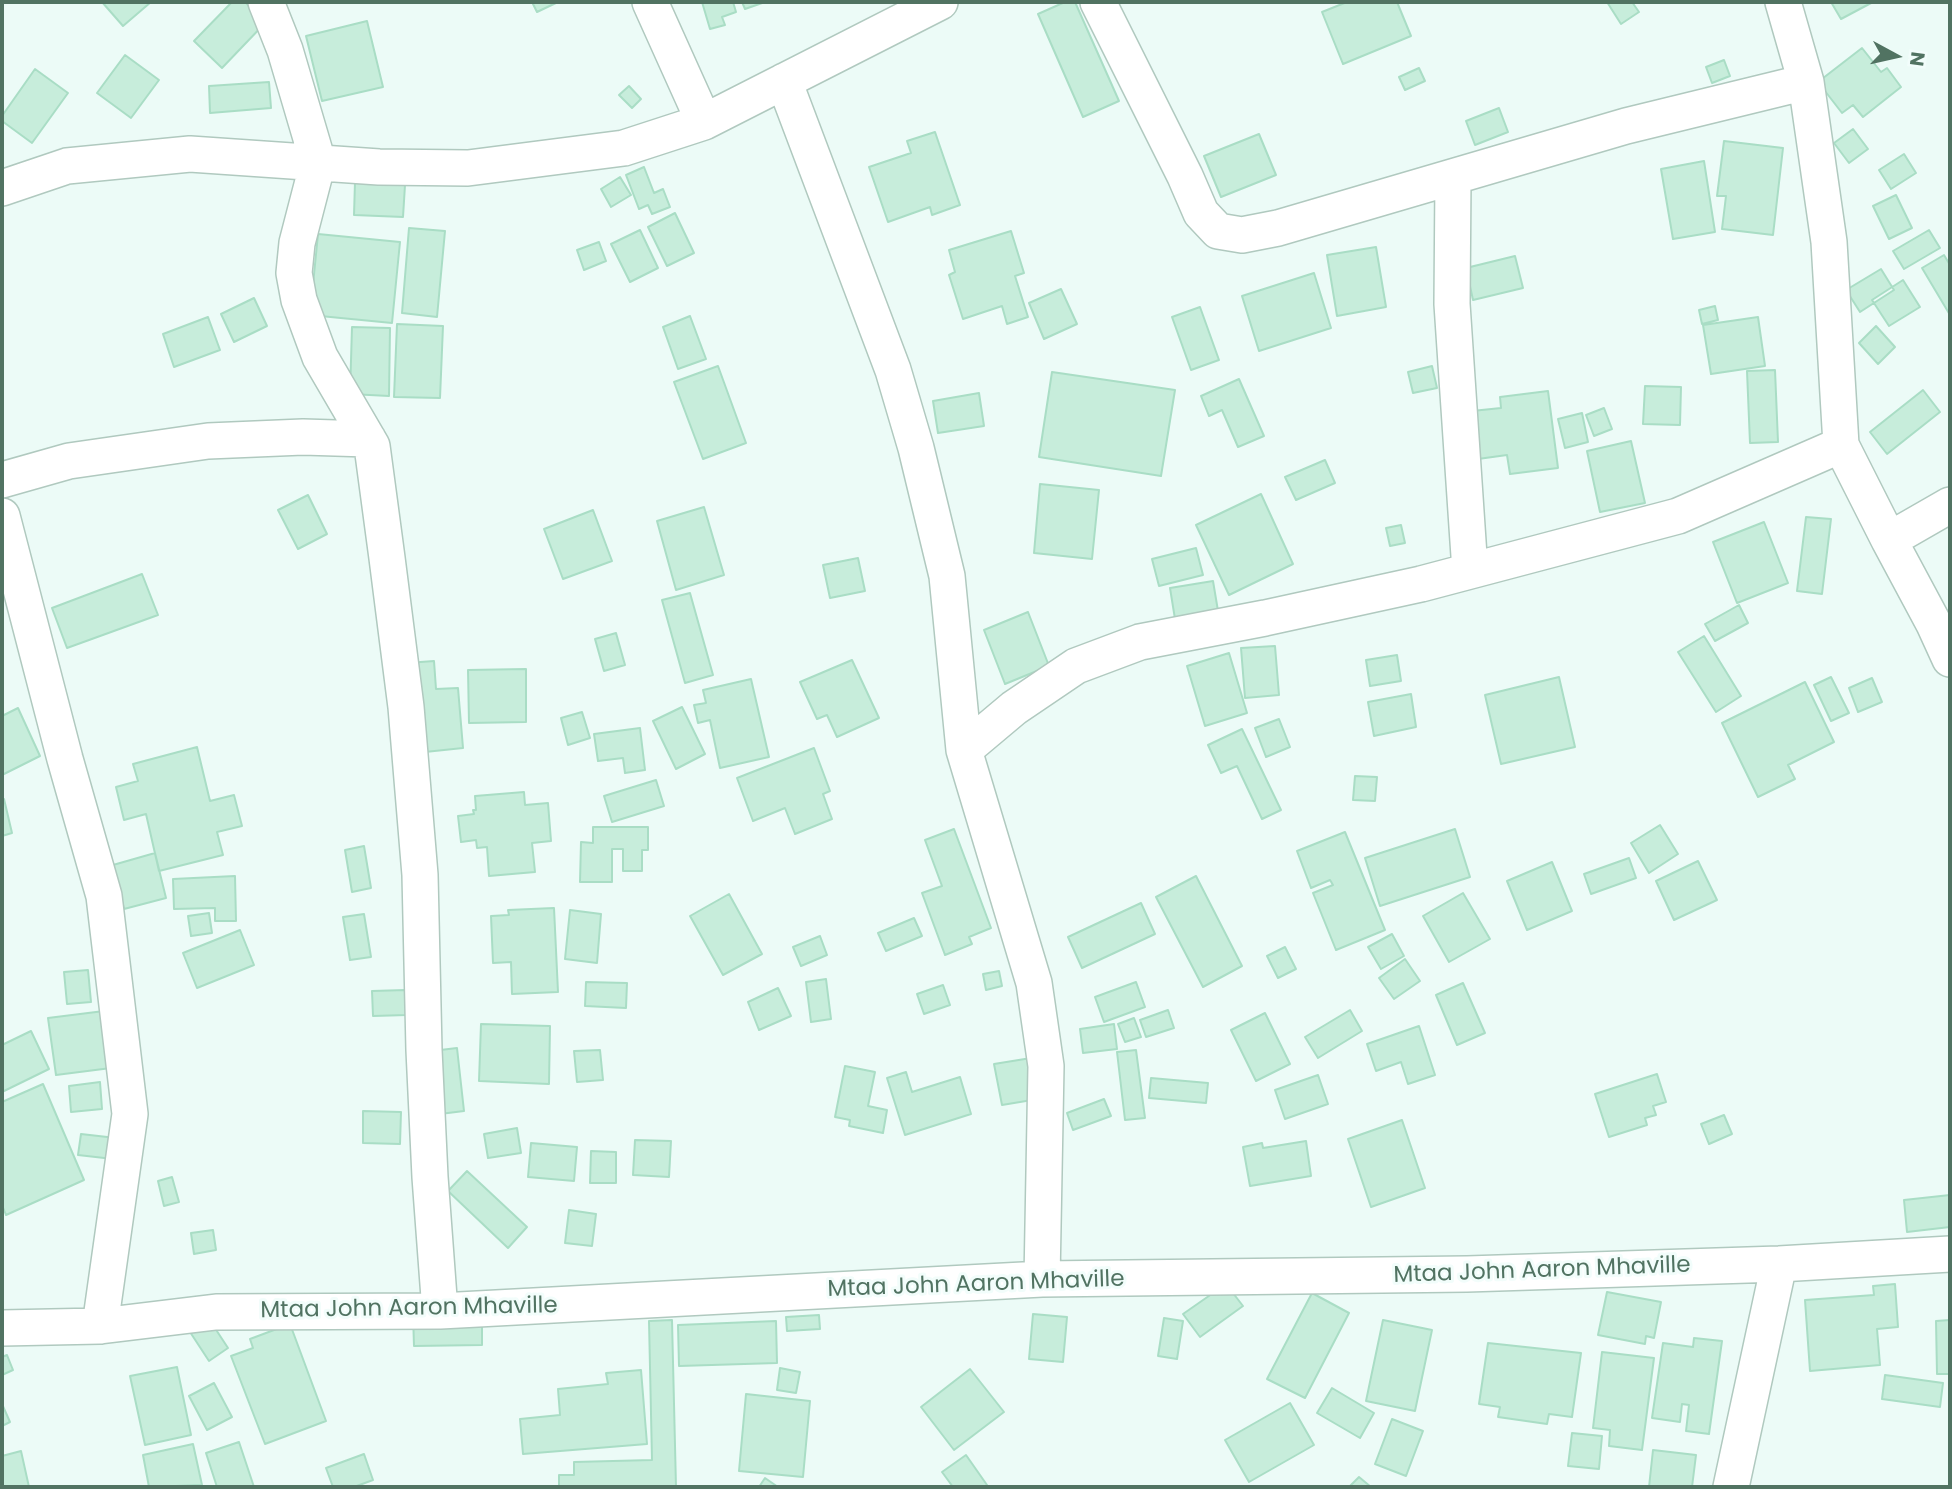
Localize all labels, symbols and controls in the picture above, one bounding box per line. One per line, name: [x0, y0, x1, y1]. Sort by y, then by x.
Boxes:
north arrow: [1861, 21, 1931, 91]
text: N: [1903, 50, 1932, 68]
street label: Mtaa John Aaron Mhaville: [1393, 1252, 1691, 1290]
street label: Mtaa John Aaron Mhaville: [827, 1266, 1125, 1304]
street label: Mtaa John Aaron Mhaville: [260, 1293, 558, 1325]

